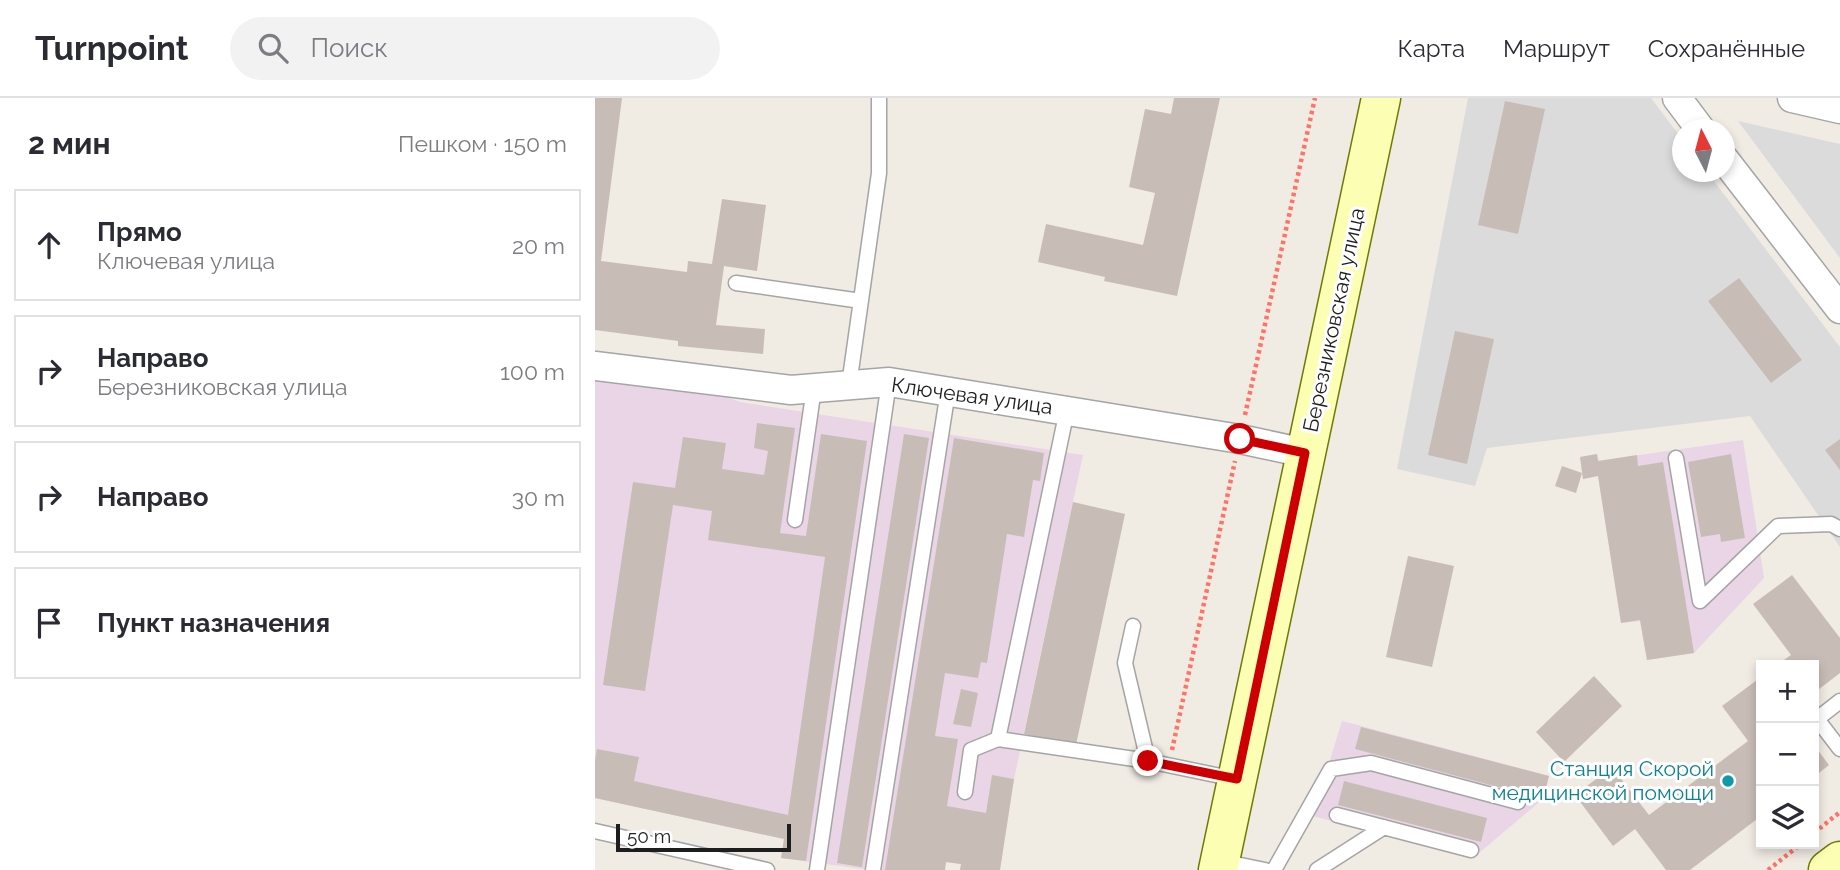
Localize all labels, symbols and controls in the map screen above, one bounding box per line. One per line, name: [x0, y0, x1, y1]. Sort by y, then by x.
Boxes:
search box: [230, 17, 720, 80]
text: Turnpoint: [35, 29, 188, 68]
icon: search: [254, 29, 292, 67]
text: Поиск: [310, 33, 388, 63]
text: Карта: [1397, 34, 1465, 63]
text: Маршрут: [1503, 34, 1610, 63]
text: Сохранённые: [1648, 34, 1805, 63]
north arrow: [1672, 119, 1735, 182]
text: 2 мин: [28, 126, 111, 161]
text: Пешком · 150 m: [398, 130, 567, 157]
street label: Березниковская улица: [1298, 205, 1370, 434]
text: Прямо: [97, 217, 182, 247]
icon: ahead: [30, 226, 68, 264]
text: 20 m: [512, 232, 565, 259]
text: Ключевая улица: [97, 247, 275, 274]
text: Направо: [97, 343, 208, 373]
icon: right: [30, 352, 68, 390]
text: 100 m: [500, 358, 565, 385]
street label: Ключевая улица: [890, 372, 1054, 419]
text: Березниковская улица: [97, 373, 347, 400]
route start: [1224, 423, 1255, 454]
icon: right: [30, 478, 68, 516]
text: Направо: [97, 482, 208, 512]
text: 30 m: [512, 484, 565, 511]
icon: arrive: [30, 604, 68, 642]
text: Пункт назначения: [97, 608, 330, 638]
map controls: [1756, 660, 1819, 849]
button: +: [1756, 660, 1819, 723]
button: −: [1756, 723, 1819, 786]
route end: [1132, 745, 1163, 776]
place label: Станция Скорой медицинской помощи: [1492, 756, 1714, 805]
marker: Станция Скорой медицинской помощи: [1720, 773, 1736, 789]
button: layers: [1756, 786, 1819, 849]
scale bar: [616, 821, 791, 853]
text: 50 m: [627, 825, 671, 847]

